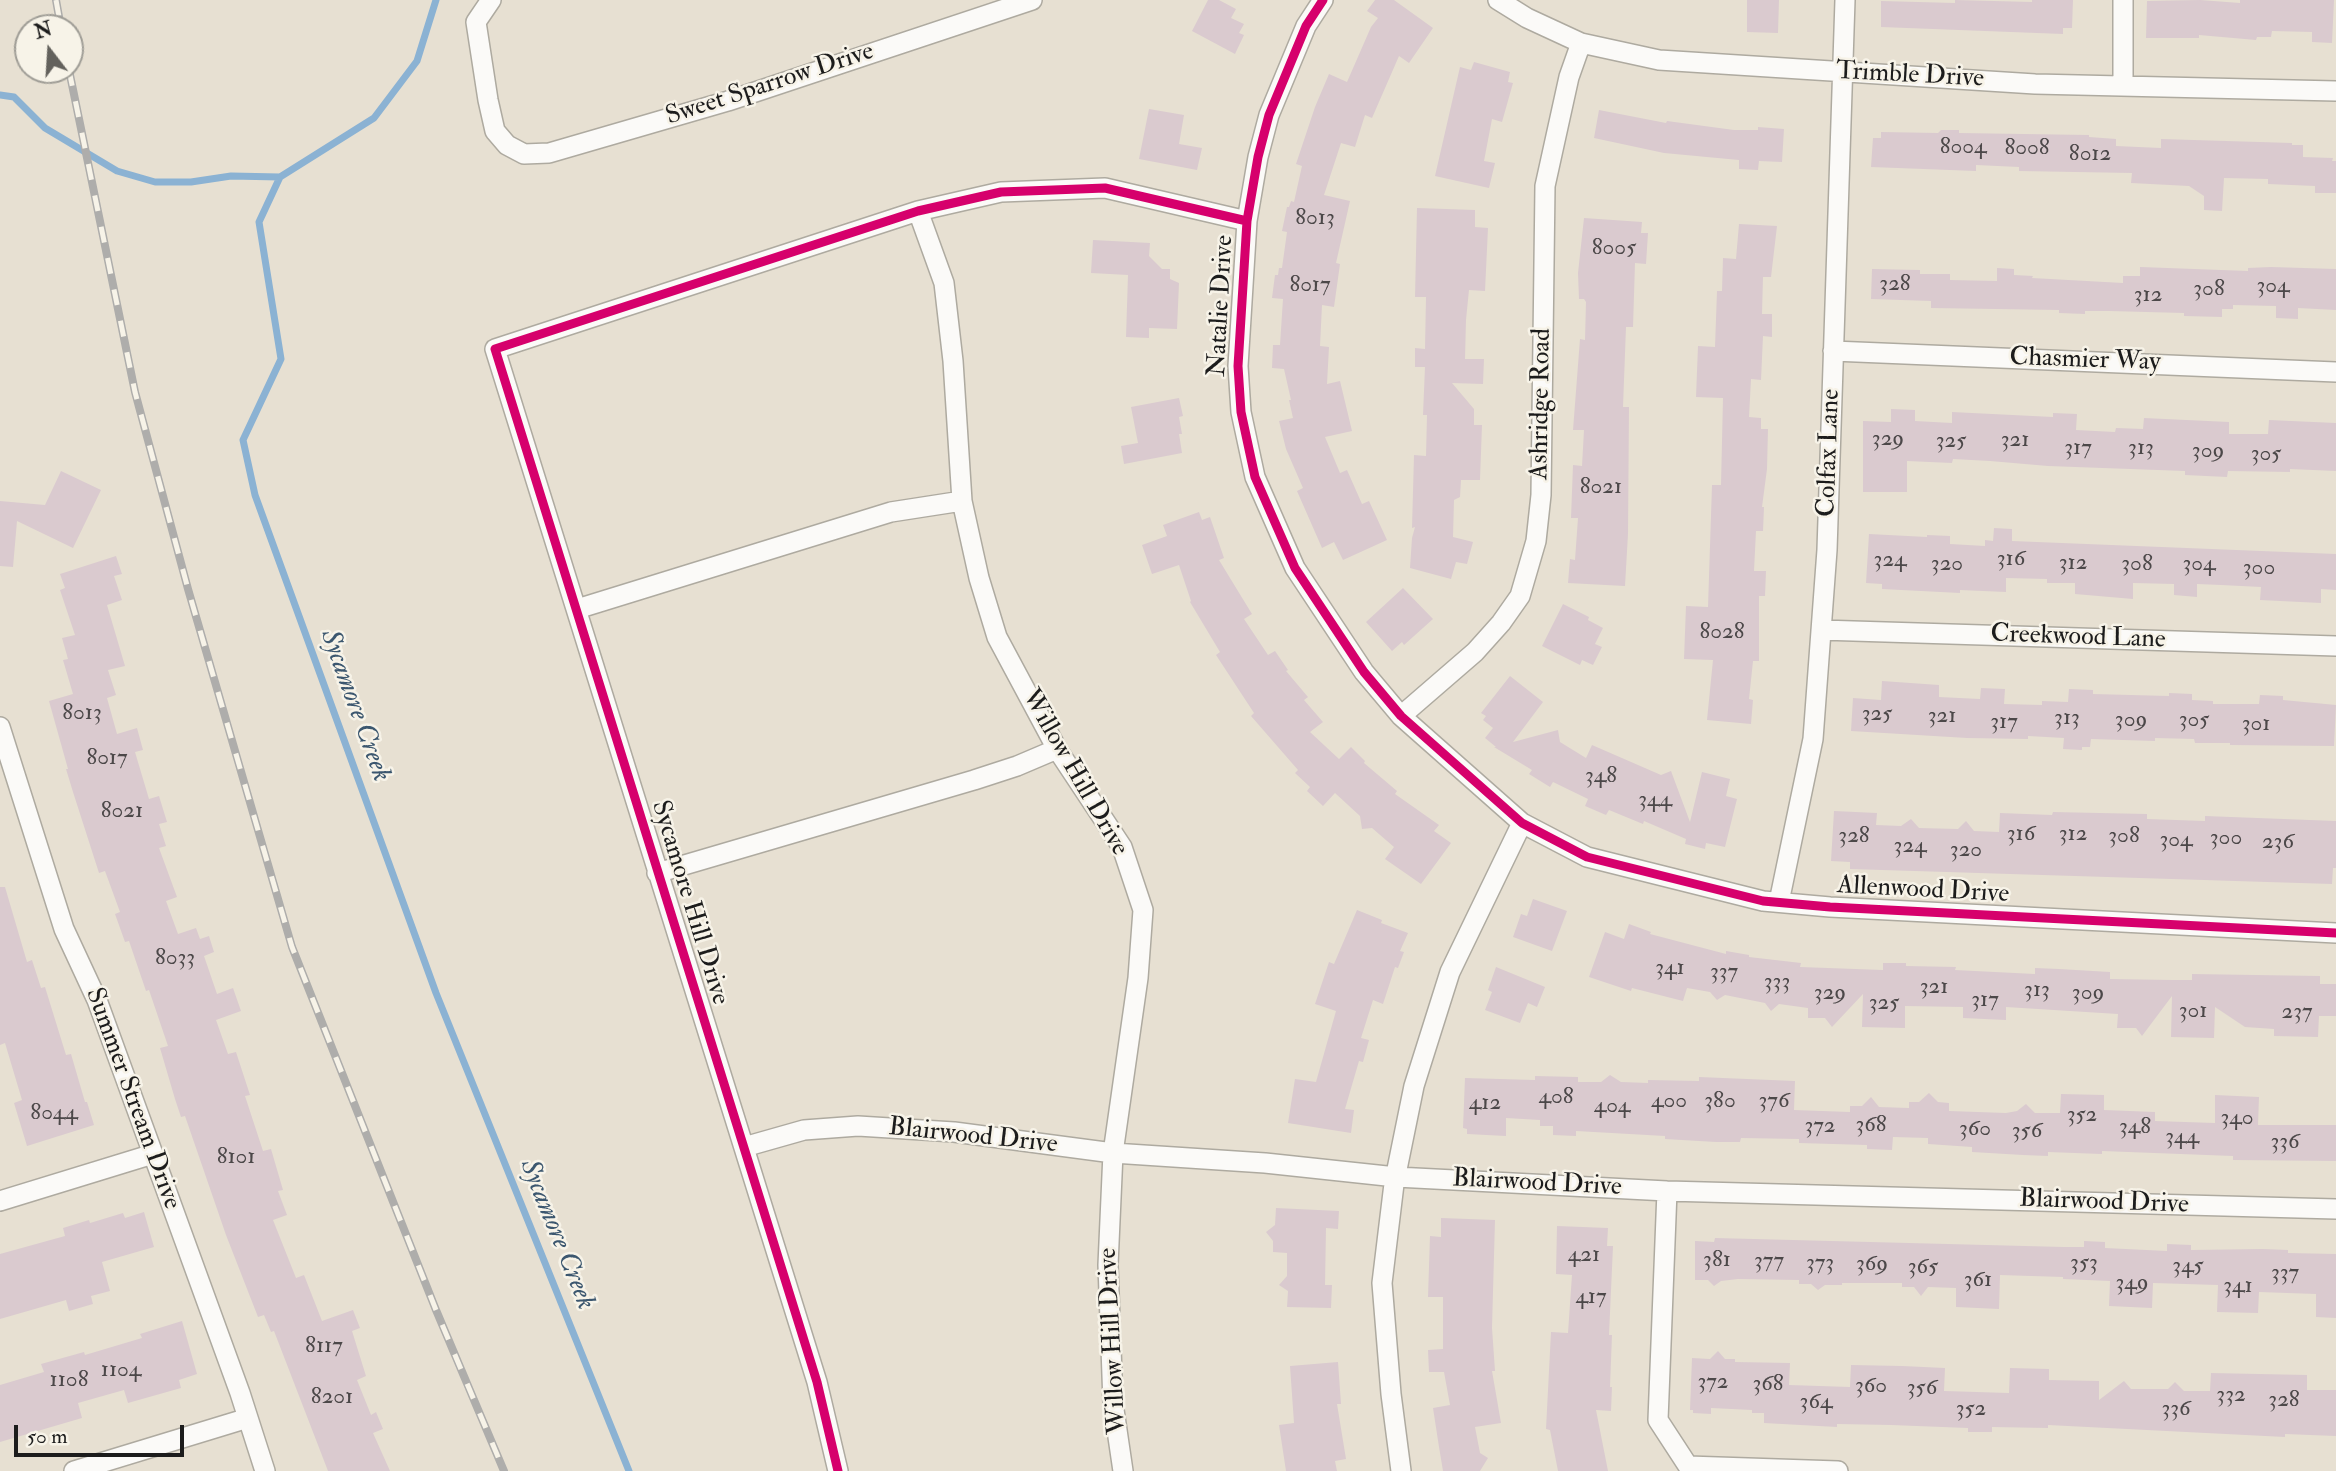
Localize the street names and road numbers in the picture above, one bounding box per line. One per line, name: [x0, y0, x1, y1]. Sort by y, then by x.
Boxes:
street label: Sweet Sparrow Drive: [662, 37, 878, 133]
street label: Trimble Drive: [1835, 57, 1985, 95]
street label: Natalie Drive: [1203, 234, 1241, 378]
street label: Ashridge Road: [1525, 328, 1559, 480]
street label: Chasmier Way: [2009, 343, 2161, 379]
street label: Colfax Lane: [1812, 388, 1848, 518]
street label: Creekwood Lane: [1990, 619, 2166, 657]
street label: Willow Hill Drive: [1014, 684, 1134, 862]
street label: Sycamore Hill Drive: [643, 797, 735, 1009]
street label: Allenwood Drive: [1836, 871, 2010, 911]
street label: Summer Stream Drive: [77, 984, 187, 1214]
street label: Blairwood Drive: [887, 1113, 1059, 1161]
street label: Blairwood Drive: [1452, 1164, 1622, 1204]
street label: Blairwood Drive: [2019, 1184, 2189, 1222]
street label: Willow Hill Drive: [1094, 1247, 1134, 1435]

